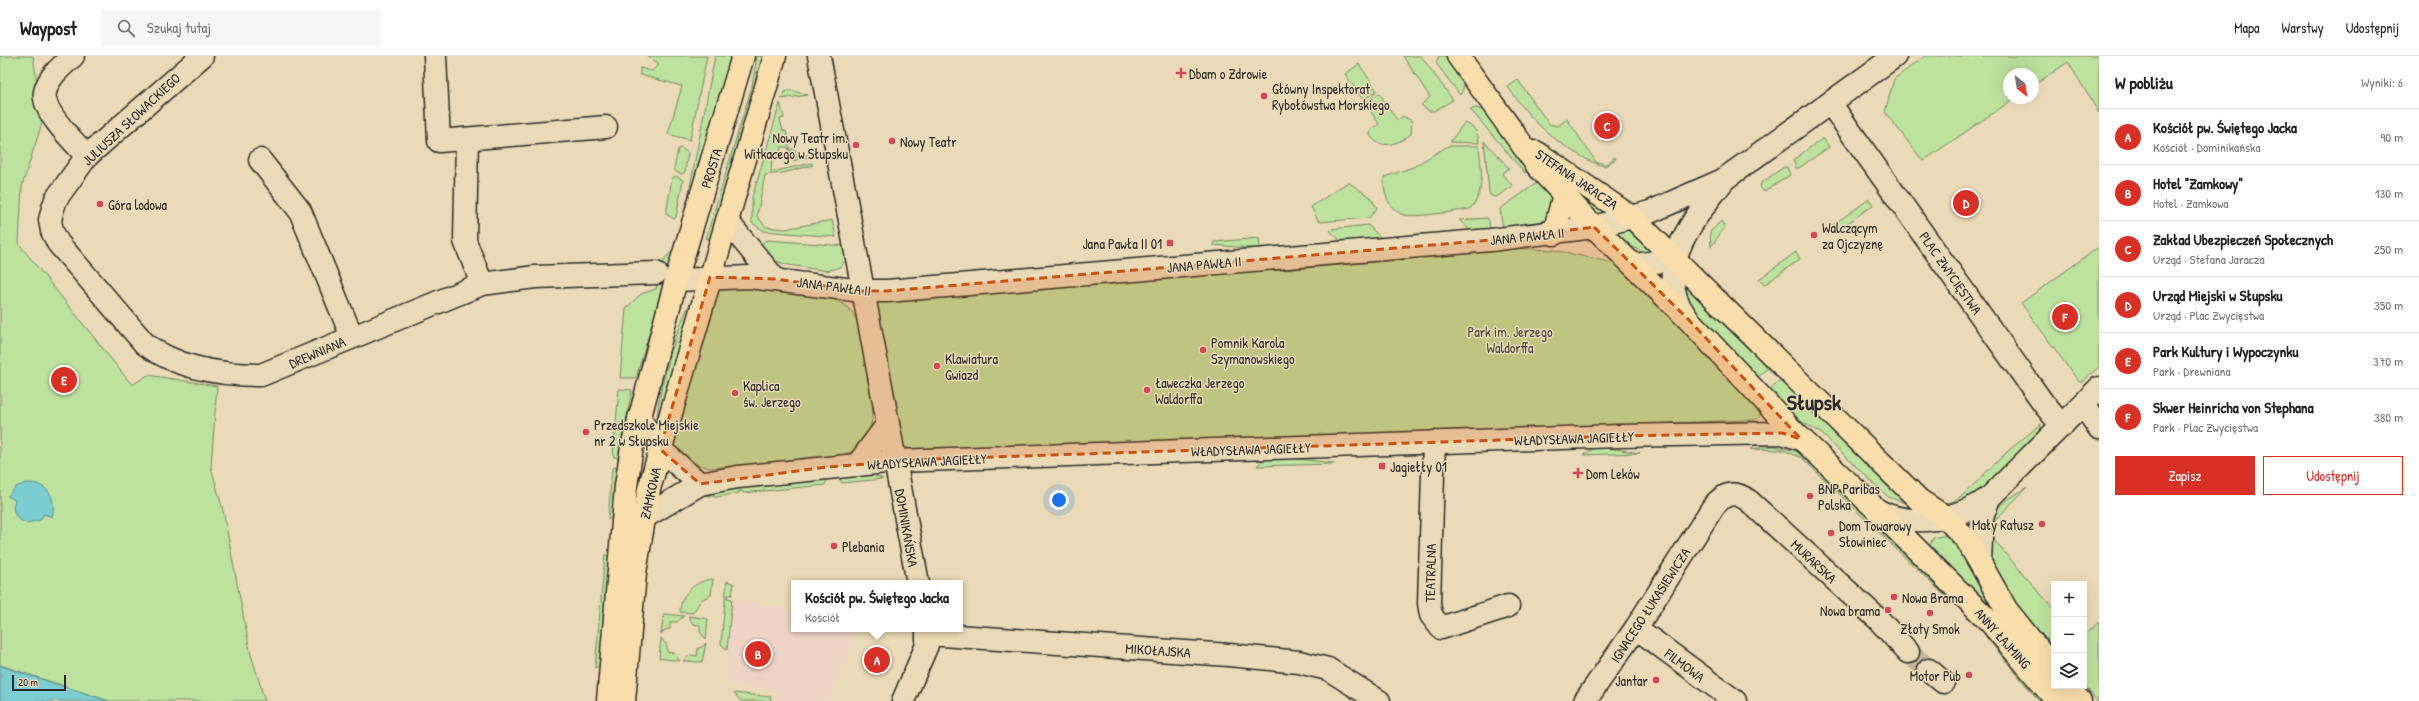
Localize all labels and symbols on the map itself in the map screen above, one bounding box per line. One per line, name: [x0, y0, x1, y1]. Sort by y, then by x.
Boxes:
place label: Dbam o Zdrowie: [1189, 64, 1268, 83]
street label: JULIUSZA SŁOWACKIEGO: [78, 68, 184, 169]
marker: Dbam o Zdrowie: [1176, 68, 1186, 78]
north arrow: [2003, 68, 2039, 104]
place label: Główny Inspektorat Rybołówstwa Morskiego: [1272, 79, 1390, 115]
marker: Główny Inspektorat Rybołówstwa Morskiego: [1259, 91, 1269, 101]
pin: C: [1594, 111, 1620, 141]
place label: Nowy Teatr im. Witkacego w Słupsku: [744, 128, 848, 164]
place label: Nowy Teatr: [900, 132, 957, 152]
marker: Nowy Teatr: [887, 136, 897, 146]
marker: Nowy Teatr im. Witkacego w Słupsku: [851, 140, 861, 150]
street label: STEFANA JARACZA: [1532, 144, 1622, 214]
street label: PROSTA: [696, 146, 726, 190]
pin: D: [1953, 188, 1979, 218]
place label: Góra lodowa: [108, 195, 167, 214]
marker: Góra lodowa: [95, 199, 105, 209]
place label: Walczącym za Ojczyznę: [1822, 218, 1883, 254]
street label: JANA PAWŁA II: [1489, 223, 1565, 249]
street label: PLAC ZWYCIĘSTWA: [1915, 228, 1987, 318]
marker: Walczącym za Ojczyznę: [1809, 230, 1819, 240]
place label: Jana Pawła II 01: [1082, 234, 1162, 253]
marker: Jana Pawła II 01: [1165, 238, 1175, 248]
street label: JANA PAWŁA II: [1166, 251, 1242, 277]
street label: JANA PAWŁA II: [796, 272, 872, 300]
pin: F: [2052, 302, 2078, 332]
park label: Park im. Jerzego Waldorffa: [1467, 322, 1553, 357]
street label: DREWNIANA: [286, 332, 348, 372]
place label: Pomnik Karola Szymanowskiego: [1211, 333, 1295, 369]
marker: Pomnik Karola Szymanowskiego: [1198, 345, 1208, 355]
place label: Klawiatura Gwiazd: [945, 349, 998, 384]
marker: Klawiatura Gwiazd: [932, 361, 942, 371]
pin: E: [51, 365, 77, 395]
place label: Ławeczka Jerzego Waldorffa: [1155, 373, 1245, 408]
place label: Kaplica św. Jerzego: [743, 376, 801, 412]
marker: Ławeczka Jerzego Waldorffa: [1142, 385, 1152, 395]
district label: Słupsk: [1787, 387, 1842, 418]
marker: Kaplica św. Jerzego: [730, 388, 740, 398]
place label: Przedszkole Miejskie nr 2 w Słupsku: [594, 415, 699, 451]
street label: WŁADYSŁAWA JAGIEŁŁY: [1514, 426, 1635, 450]
marker: Przedszkole Miejskie nr 2 w Słupsku: [581, 427, 591, 437]
street label: WŁADYSŁAWA JAGIEŁŁY: [1191, 437, 1312, 461]
street label: WŁADYSŁAWA JAGIEŁŁY: [867, 448, 988, 474]
place label: Jagiełły 01: [1390, 457, 1447, 477]
marker: Jagiełły 01: [1377, 461, 1387, 471]
place label: Dom Leków: [1586, 464, 1640, 483]
street label: ZAMKOWA: [635, 465, 665, 521]
marker: Dom Leków: [1573, 468, 1583, 478]
place label: BNP Paribas Polska: [1818, 479, 1880, 514]
street label: DOMINIKAŃSKA: [891, 487, 923, 569]
your location: [1049, 490, 1069, 510]
marker: BNP Paribas Polska: [1805, 491, 1815, 501]
place label: Mały Ratusz: [1972, 515, 2034, 535]
place label: Dom Towarowy Słowiniec: [1839, 516, 1912, 551]
marker: Mały Ratusz: [2037, 519, 2047, 529]
marker: Dom Towarowy Słowiniec: [1826, 528, 1836, 538]
street label: MURARSKA: [1787, 535, 1841, 587]
place label: Plebania: [842, 537, 885, 556]
marker: Plebania: [829, 541, 839, 551]
street label: TEATRALNA: [1420, 543, 1440, 603]
street label: IGNACEGO ŁUKASIEWICZA: [1606, 544, 1694, 666]
place label: Nowa Brama: [1902, 588, 1964, 607]
marker: Nowa Brama: [1889, 592, 1899, 602]
place label: Nowa brama: [1820, 601, 1881, 620]
street label: ANNY ŁAJMING: [1971, 604, 2035, 673]
marker: Nowa brama: [1883, 605, 1893, 615]
marker: Złoty Smok: [1925, 608, 1935, 618]
place label: Złoty Smok: [1900, 619, 1960, 639]
street label: MIKOŁAJSKA: [1125, 638, 1192, 662]
pin: B: [745, 639, 771, 669]
street label: FILMOWA: [1660, 643, 1709, 686]
pin: A: [864, 645, 890, 675]
place label: Motor Pub: [1910, 666, 1961, 685]
marker: Motor Pub: [1964, 670, 1974, 680]
place label: Jantar: [1615, 671, 1649, 690]
scale bar: [12, 673, 66, 692]
marker: Jantar: [1651, 675, 1661, 685]

